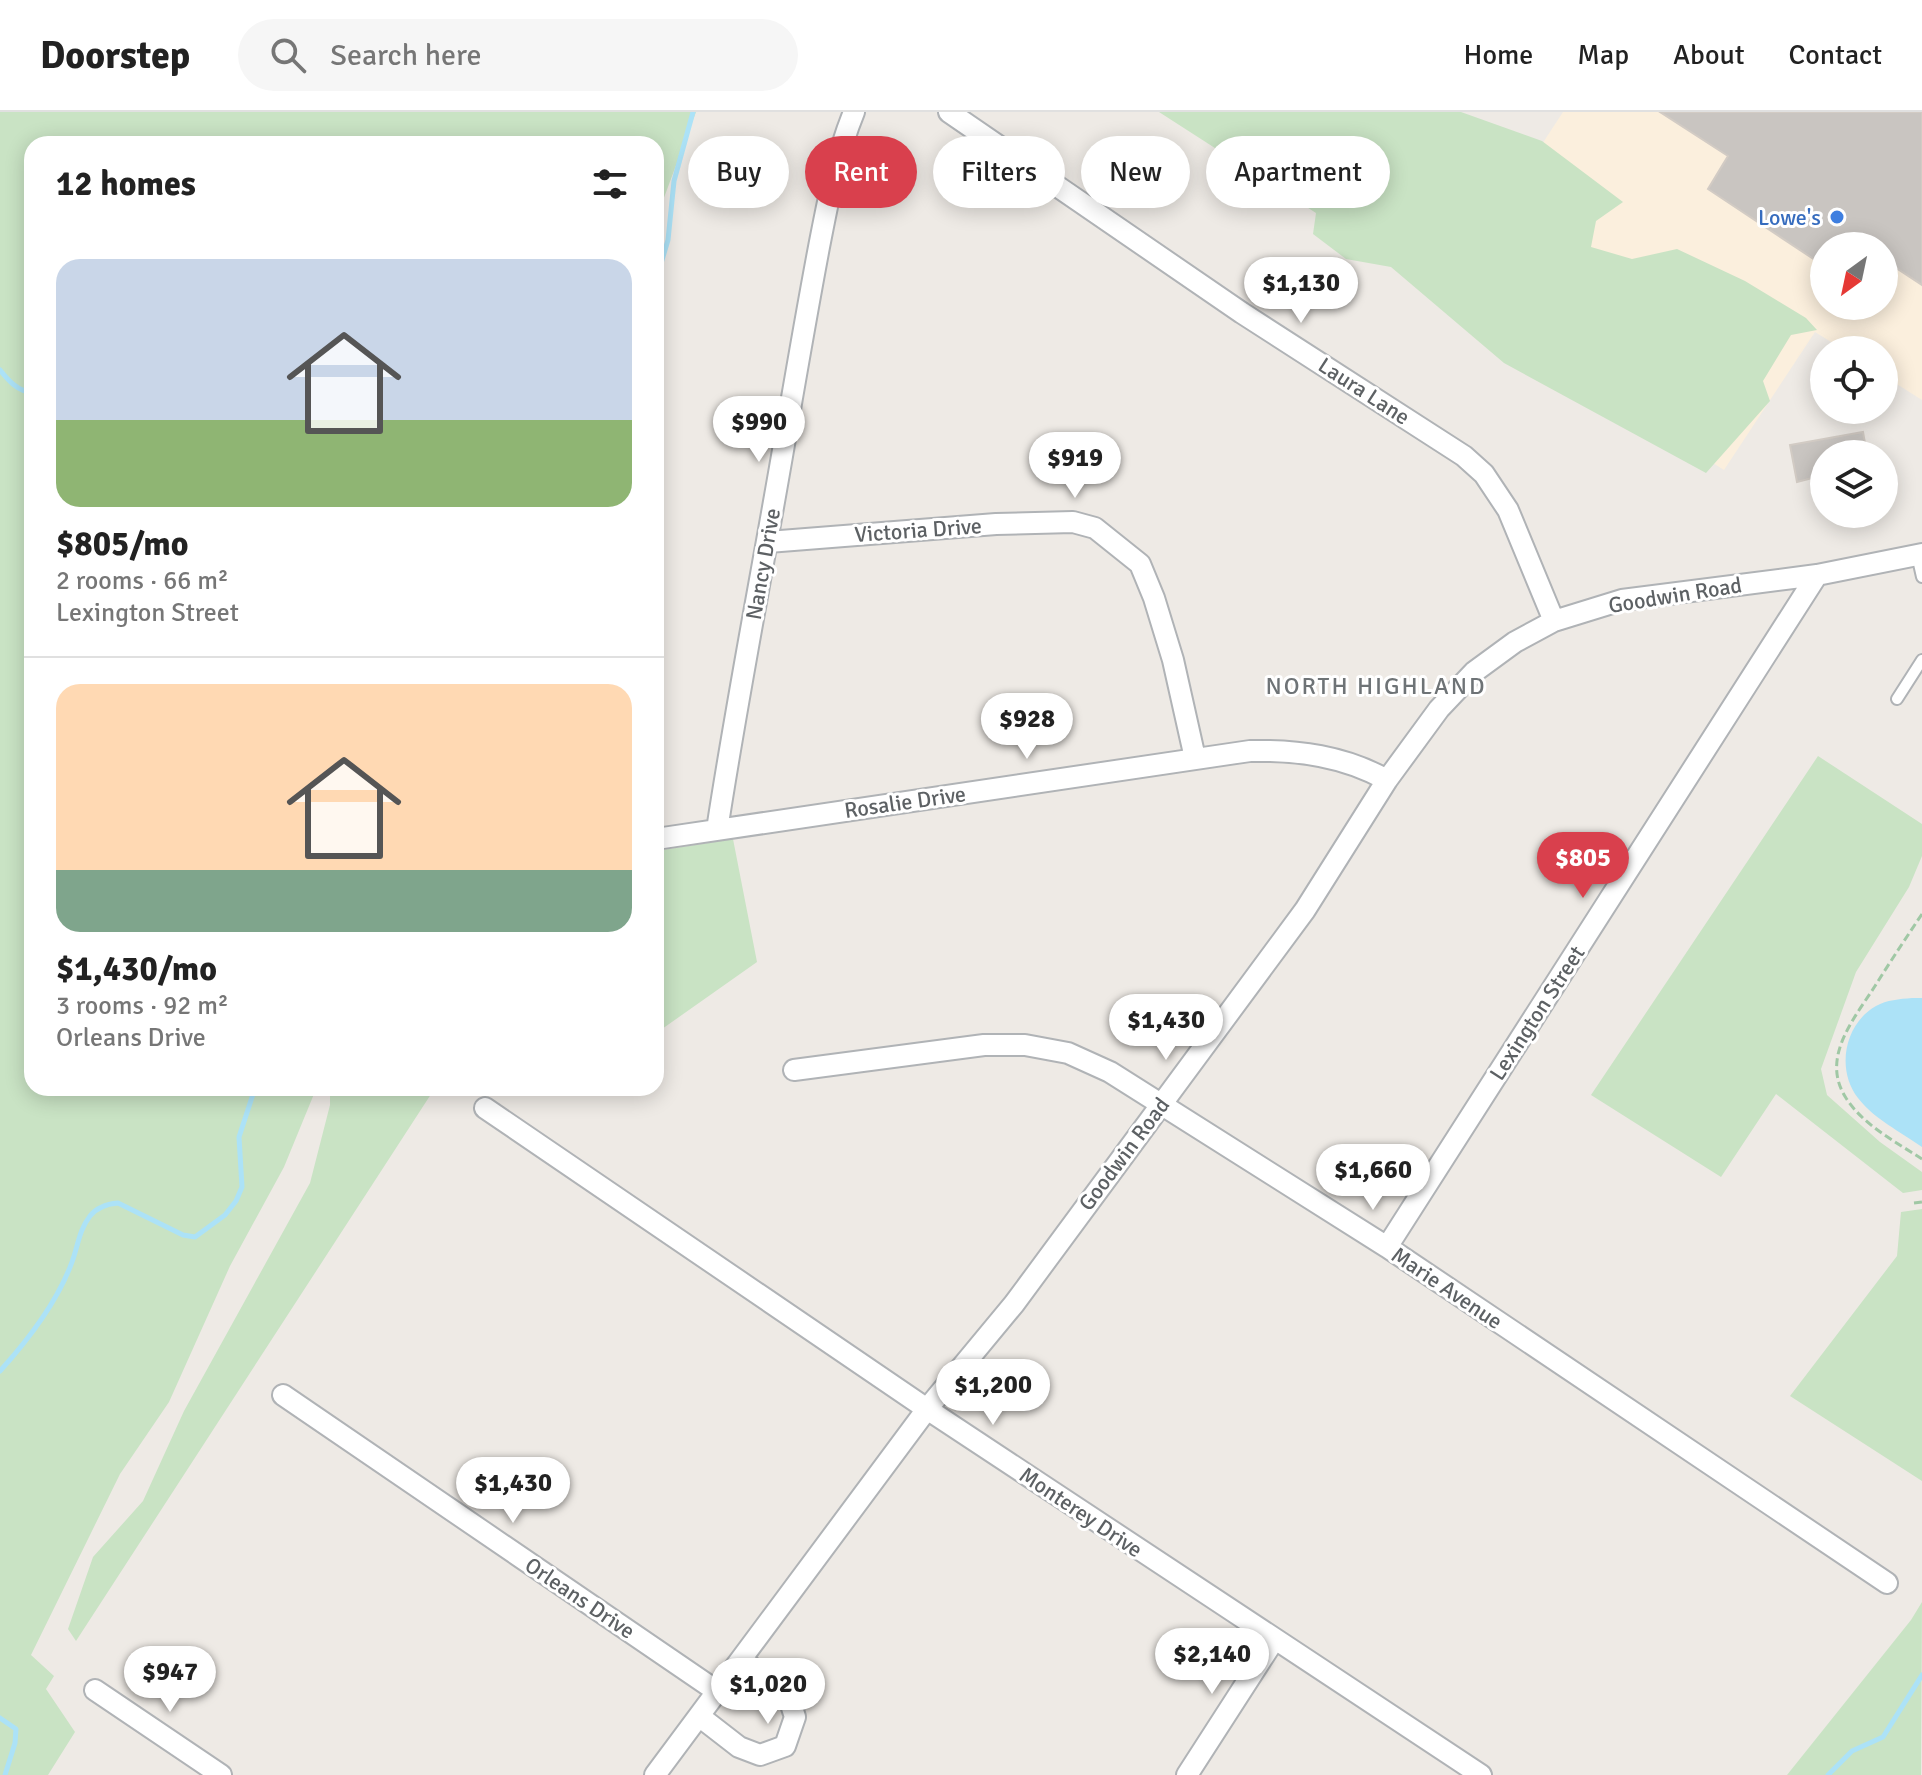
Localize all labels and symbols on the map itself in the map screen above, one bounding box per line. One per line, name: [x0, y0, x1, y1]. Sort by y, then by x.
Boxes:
place label: Lowe's: [1758, 204, 1821, 231]
marker: Lowe's: [1828, 208, 1846, 226]
north arrow: [1810, 232, 1898, 320]
pin: $1,130: [1236, 257, 1366, 325]
street label: Laura Lane: [1313, 351, 1415, 431]
pin: $990: [712, 396, 806, 464]
pin: $919: [1028, 432, 1122, 500]
street label: Nancy Drive: [740, 506, 786, 622]
street label: Victoria Drive: [853, 512, 983, 548]
street label: Goodwin Road: [1606, 571, 1744, 619]
district label: NORTH HIGHLAND: [1265, 671, 1487, 701]
pin: $928: [980, 693, 1074, 761]
street label: Rosalie Drive: [842, 780, 968, 824]
pin: $805: [1536, 832, 1630, 900]
street label: Lexington Street: [1484, 940, 1591, 1085]
pin: $1,430: [1101, 994, 1231, 1062]
street label: Goodwin Road: [1073, 1092, 1175, 1216]
pin: $1,660: [1308, 1144, 1438, 1212]
street label: Marie Avenue: [1386, 1241, 1508, 1335]
pin: $1,200: [928, 1359, 1058, 1427]
pin: $1,430: [448, 1457, 578, 1525]
street label: Monterey Drive: [1014, 1461, 1148, 1563]
street label: Orleans Drive: [520, 1551, 640, 1645]
pin: $2,140: [1147, 1628, 1277, 1696]
pin: $947: [123, 1646, 217, 1714]
pin: $1,020: [703, 1658, 833, 1726]

